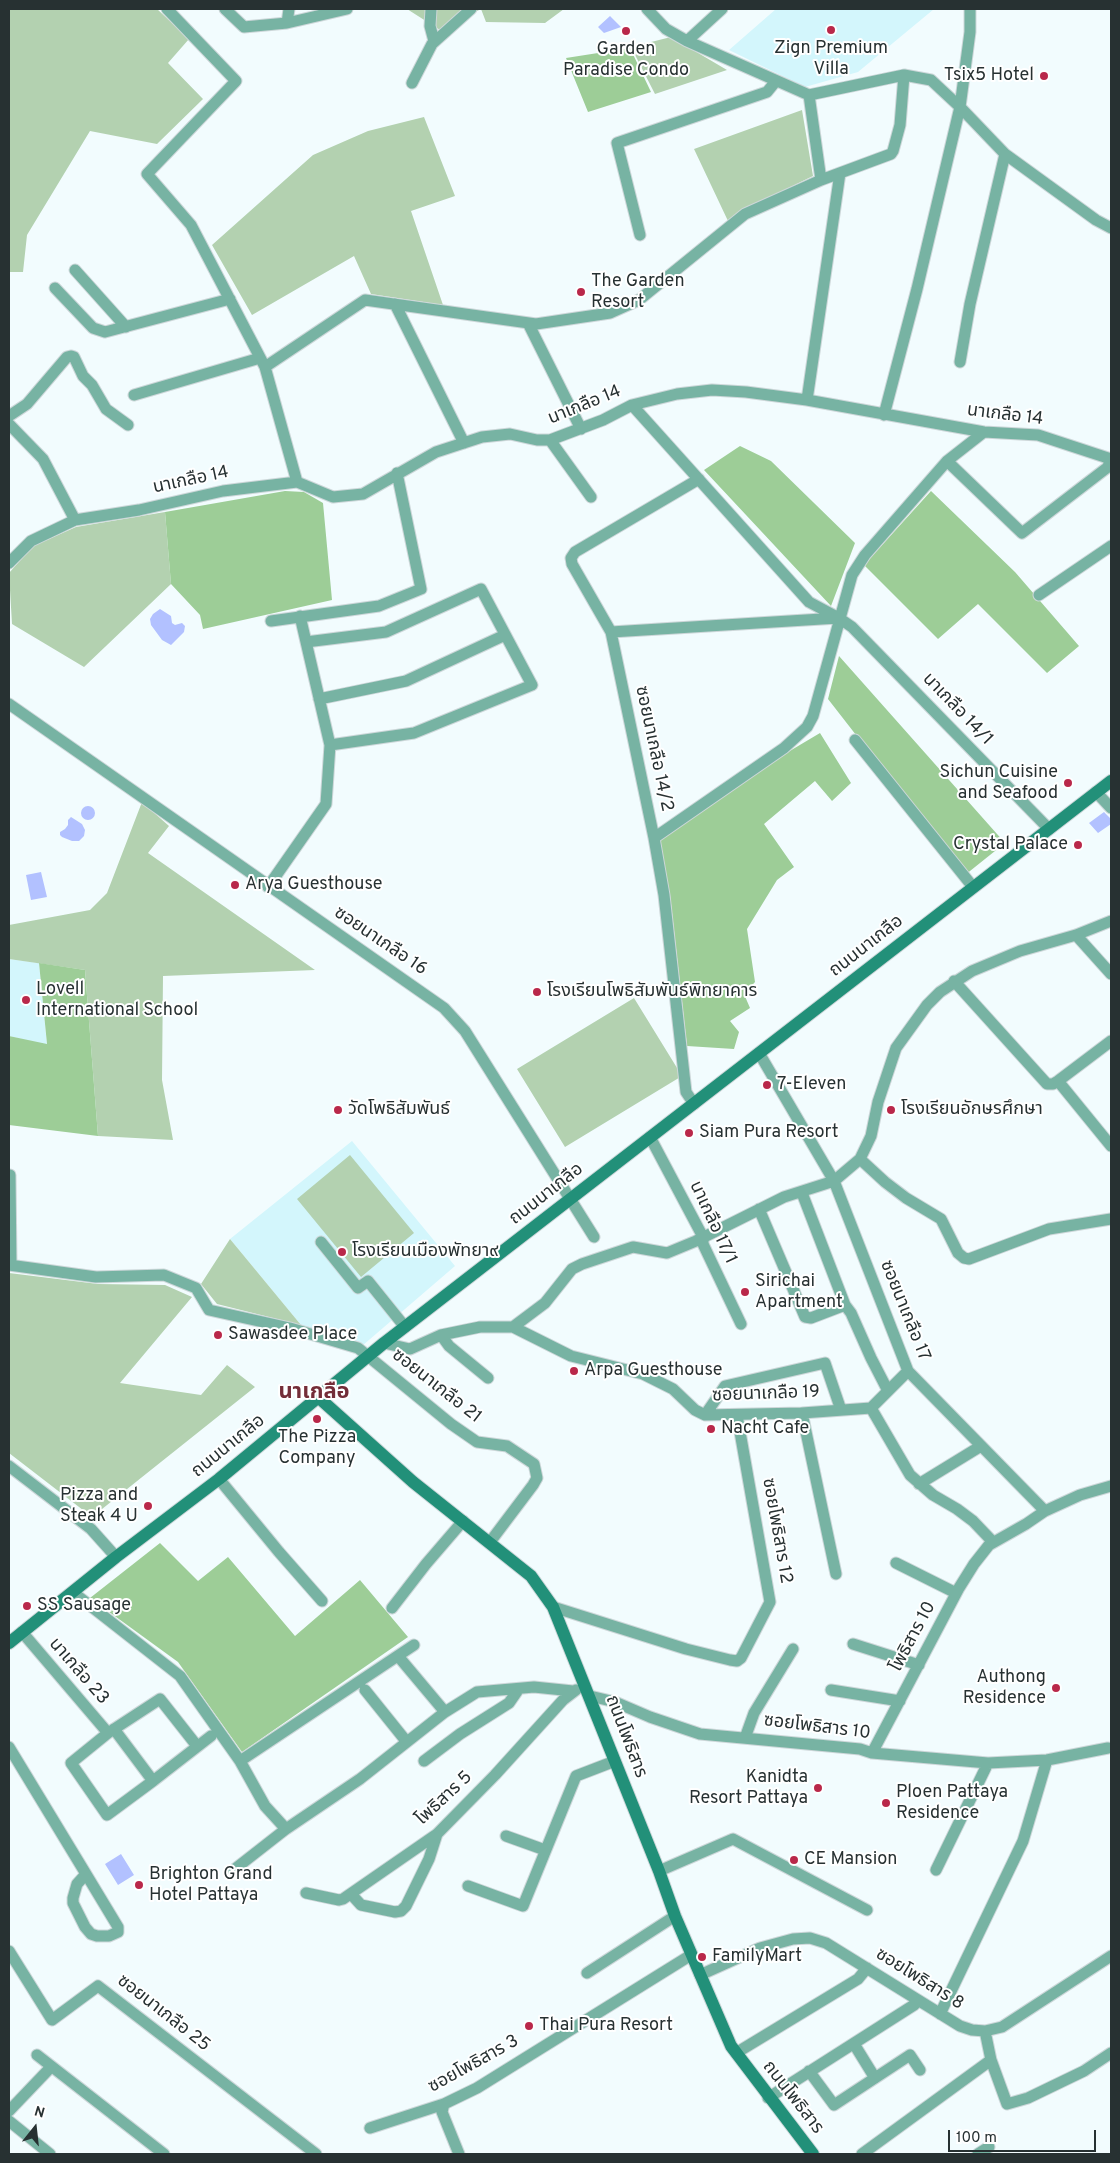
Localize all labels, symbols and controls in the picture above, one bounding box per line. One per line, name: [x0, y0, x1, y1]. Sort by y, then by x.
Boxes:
marker: Zign Premium Villa: [825, 24, 837, 36]
marker: Garden Paradise Condo: [620, 25, 632, 37]
place label: Zign Premium Villa: [774, 38, 888, 80]
place label: Garden Paradise Condo: [563, 39, 689, 82]
place label: Tsix5 Hotel: [944, 65, 1034, 87]
marker: Tsix5 Hotel: [1038, 70, 1050, 82]
place label: The Garden Resort: [591, 271, 685, 314]
marker: The Garden Resort: [575, 286, 587, 298]
street label: นาเกลือ 14: [545, 382, 625, 430]
street label: นาเกลือ 14: [966, 401, 1044, 431]
street label: นาเกลือ 14: [151, 462, 231, 500]
street label: นาเกลือ 14/1: [917, 669, 997, 751]
street label: ซอยนาเกลือ 14/2: [629, 684, 677, 814]
place label: Sichun Cuisine and Seafood: [939, 762, 1058, 804]
marker: Sichun Cuisine and Seafood: [1062, 777, 1074, 789]
place label: Crystal Palace: [953, 834, 1068, 856]
marker: Crystal Palace: [1072, 839, 1084, 851]
place label: Arya Guesthouse: [245, 874, 382, 896]
marker: Arya Guesthouse: [229, 879, 241, 891]
street label: ซอยนาเกลือ 16: [329, 903, 431, 981]
street label: ถนนนาเกลือ: [826, 911, 908, 983]
place label: Lovell International School: [36, 979, 198, 1022]
place label: โรงเรียนโพธิสัมพันธ์พิทยาคาร: [547, 981, 757, 1003]
marker: โรงเรียนโพธิสัมพันธ์พิทยาคาร: [531, 986, 543, 998]
marker: Lovell International School: [20, 994, 32, 1006]
place label: 7-Eleven: [777, 1074, 846, 1096]
marker: 7-Eleven: [761, 1079, 773, 1091]
place label: วัดโพธิสัมพันธ์: [348, 1099, 450, 1121]
place label: โรงเรียนอักษรศึกษา: [901, 1099, 1043, 1121]
marker: วัดโพธิสัมพันธ์: [332, 1104, 344, 1116]
marker: โรงเรียนอักษรศึกษา: [885, 1104, 897, 1116]
place label: Siam Pura Resort: [699, 1122, 839, 1144]
marker: Siam Pura Resort: [683, 1127, 695, 1139]
street label: ถนนนาเกลือ: [506, 1159, 588, 1231]
street label: นาเกลือ 17/1: [683, 1178, 741, 1268]
place label: โรงเรียนเมืองพัทยา๙: [352, 1241, 498, 1263]
marker: โรงเรียนเมืองพัทยา๙: [336, 1246, 348, 1258]
street label: ซอยนาเกลือ 17: [874, 1258, 934, 1364]
place label: Sirichai Apartment: [755, 1271, 843, 1314]
marker: Sirichai Apartment: [739, 1286, 751, 1298]
place label: Sawasdee Place: [228, 1324, 357, 1346]
marker: Sawasdee Place: [212, 1329, 224, 1341]
street label: ซอยนาเกลือ 21: [387, 1345, 485, 1429]
place label: Arpa Guesthouse: [584, 1360, 722, 1382]
marker: Arpa Guesthouse: [568, 1365, 580, 1377]
district label: นาเกลือ: [278, 1381, 350, 1407]
street label: ซอยนาเกลือ 19: [712, 1382, 820, 1408]
street label: ถนนนาเกลือ: [188, 1411, 270, 1483]
marker: The Pizza Company: [311, 1413, 323, 1425]
place label: Nacht Cafe: [721, 1418, 809, 1440]
marker: Nacht Cafe: [705, 1423, 717, 1435]
place label: The Pizza Company: [278, 1427, 356, 1470]
street label: ซอยโพธิสาร 12: [756, 1476, 796, 1586]
place label: Pizza and Steak 4 U: [60, 1485, 138, 1528]
marker: Pizza and Steak 4 U: [142, 1500, 154, 1512]
place label: SS Sausage: [37, 1595, 131, 1617]
street label: โพธิสาร 10: [887, 1598, 941, 1676]
marker: SS Sausage: [21, 1600, 33, 1612]
street label: นาเกลือ 23: [43, 1634, 113, 1710]
place label: Authong Residence: [963, 1667, 1046, 1710]
marker: Authong Residence: [1050, 1682, 1062, 1694]
street label: ถนนโพธิสาร: [599, 1693, 651, 1781]
street label: ซอยโพธิสาร 10: [762, 1711, 872, 1745]
street label: โพธิสาร 5: [412, 1767, 478, 1831]
place label: Kanidta Resort Pattaya: [689, 1767, 808, 1810]
marker: Kanidta Resort Pattaya: [812, 1782, 824, 1794]
place label: Ploen Pattaya Residence: [896, 1782, 1008, 1825]
marker: Ploen Pattaya Residence: [880, 1797, 892, 1809]
place label: CE Mansion: [804, 1849, 897, 1871]
marker: CE Mansion: [788, 1854, 800, 1866]
place label: Brighton Grand Hotel Pattaya: [149, 1864, 272, 1906]
marker: Brighton Grand Hotel Pattaya: [133, 1879, 145, 1891]
street label: ซอยโพธิสาร 8: [871, 1944, 967, 2016]
place label: FamilyMart: [712, 1946, 802, 1968]
marker: FamilyMart: [696, 1951, 708, 1963]
street label: ซอยนาเกลือ 25: [112, 1971, 214, 2057]
place label: Thai Pura Resort: [539, 2015, 673, 2037]
marker: Thai Pura Resort: [523, 2020, 535, 2032]
street label: ซอยโพธิสาร 3: [425, 2031, 523, 2099]
street label: ถนนโพธิสาร: [757, 2057, 827, 2139]
north arrow: [10, 2103, 60, 2153]
text: N: [32, 2104, 46, 2123]
scale bar: [950, 2120, 1098, 2152]
text: 100 m: [956, 2129, 997, 2148]

